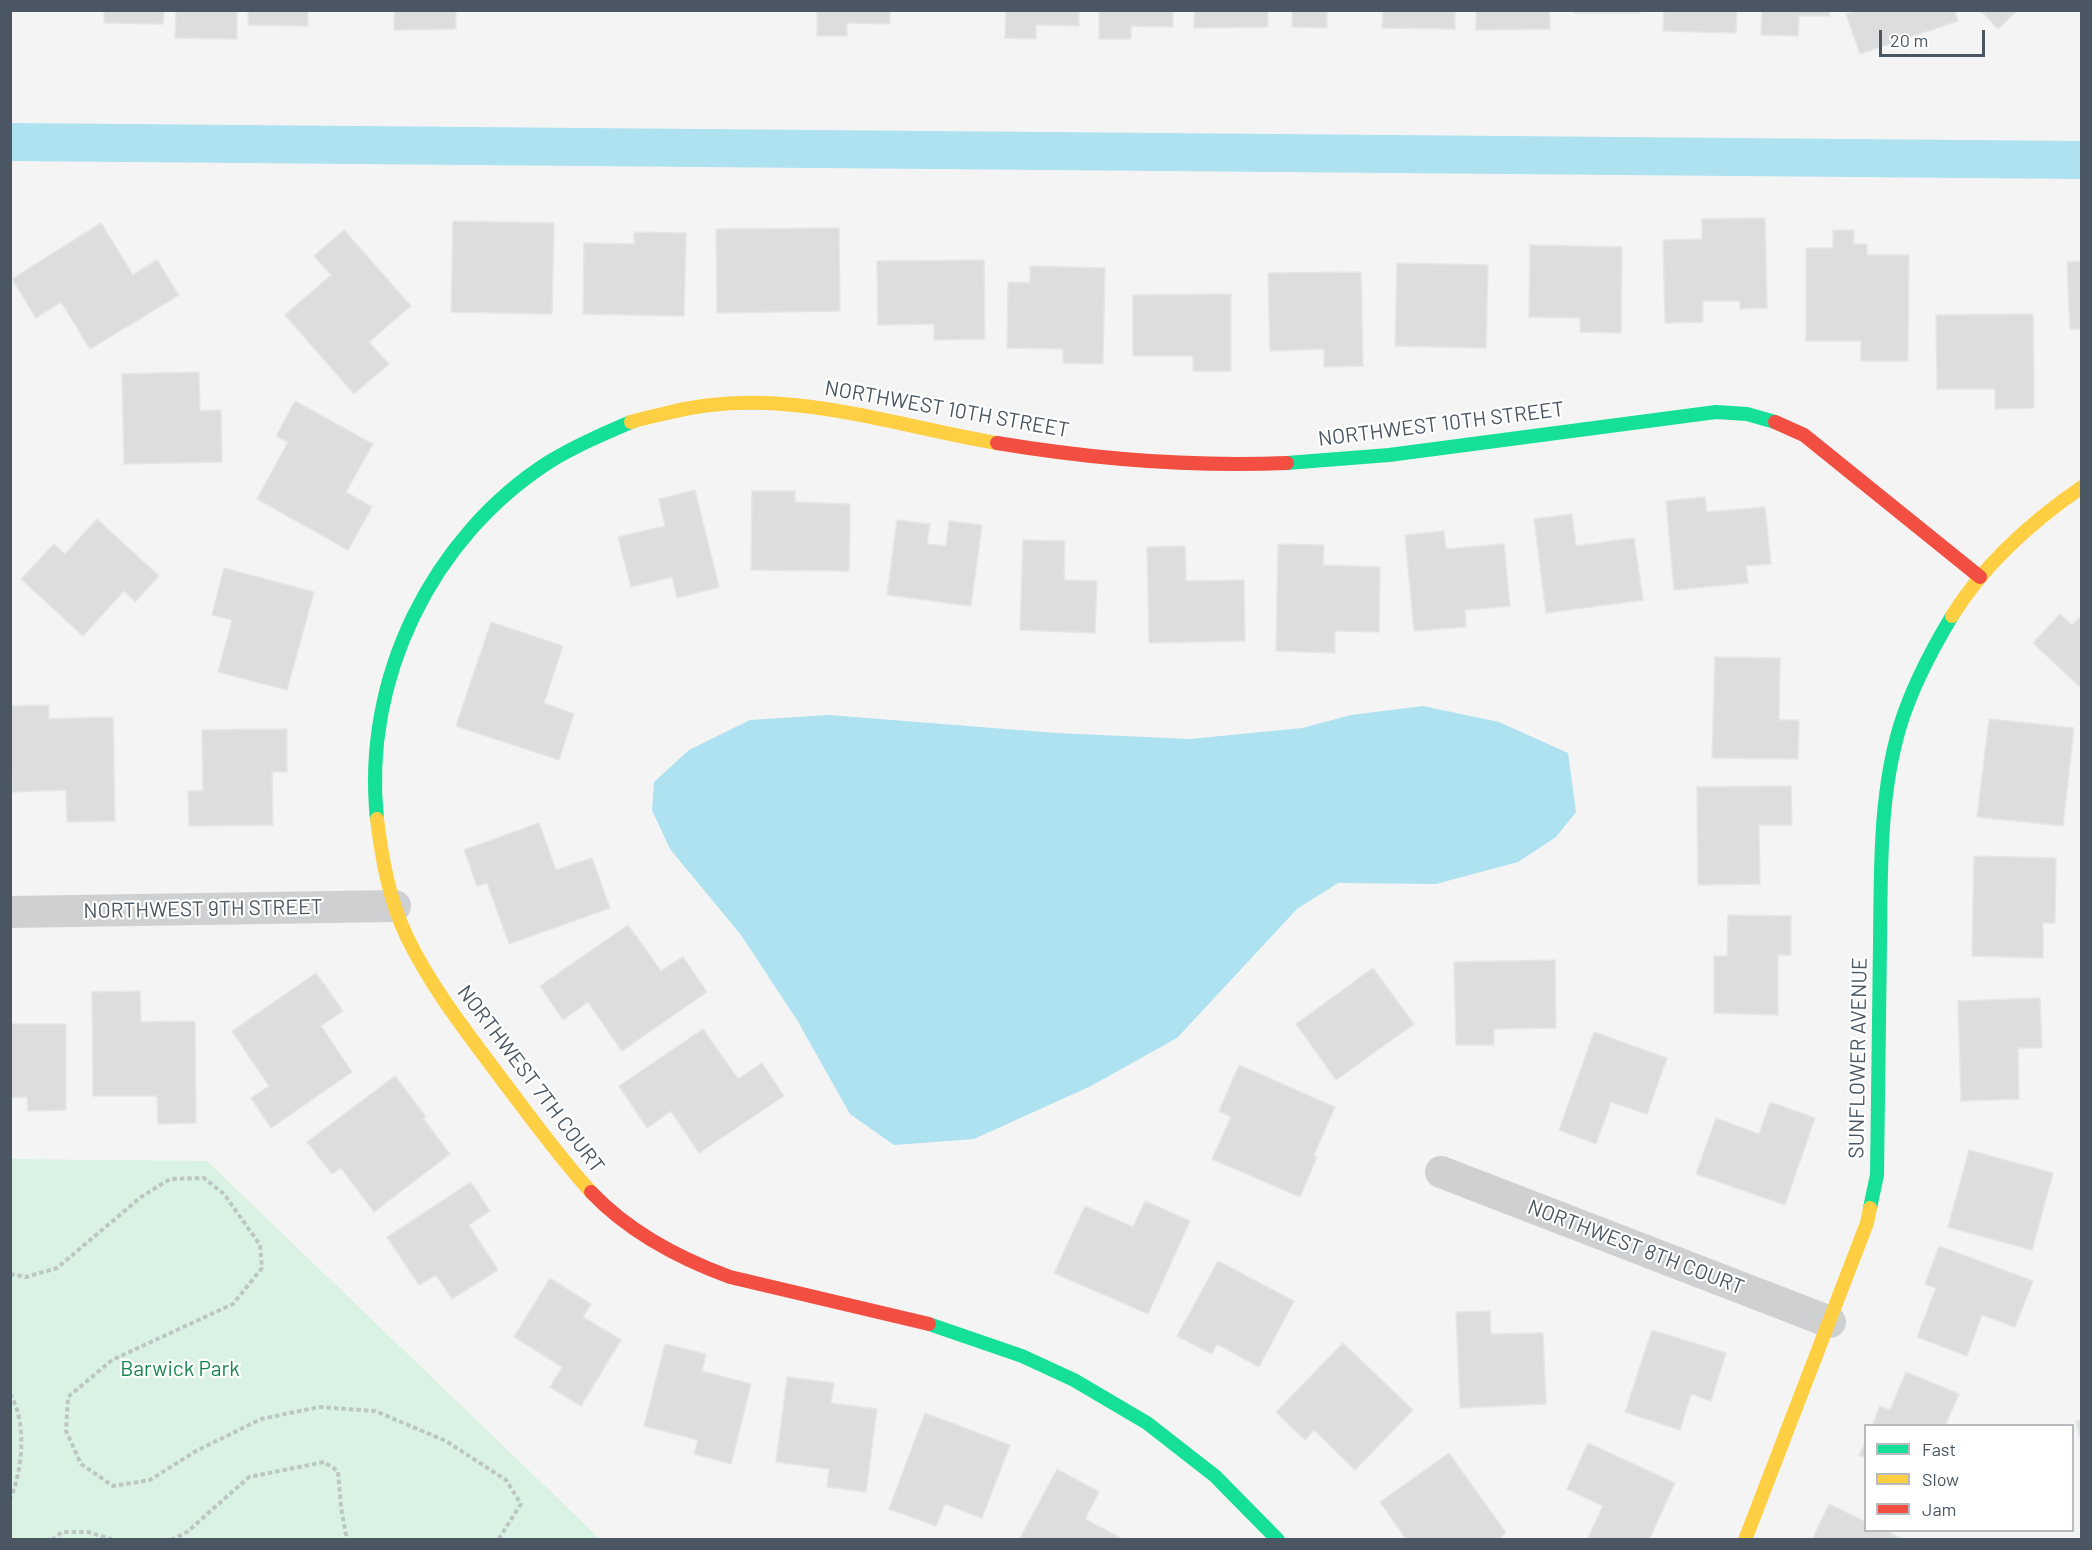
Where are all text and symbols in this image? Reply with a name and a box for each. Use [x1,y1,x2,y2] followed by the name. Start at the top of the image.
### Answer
[1882,18,1988,56] scale bar
[1890,29,1928,51] text: 20 m
[823,375,1071,443] street label: NORTHWEST 10TH STREET
[1317,396,1565,452] street label: NORTHWEST 10TH STREET
[83,894,323,924] street label: NORTHWEST 9TH STREET
[1844,957,1872,1159] street label: SUNFLOWER AVENUE
[452,980,610,1178] street label: NORTHWEST 7TH COURT
[1524,1194,1748,1300] street label: NORTHWEST 8TH COURT
[120,1356,240,1382] park label: Barwick Park
[1864,1424,2074,1532] legend
[1922,1438,1956,1460] text: Fast
[1922,1468,1959,1490] text: Slow
[1922,1498,1956,1520] text: Jam

